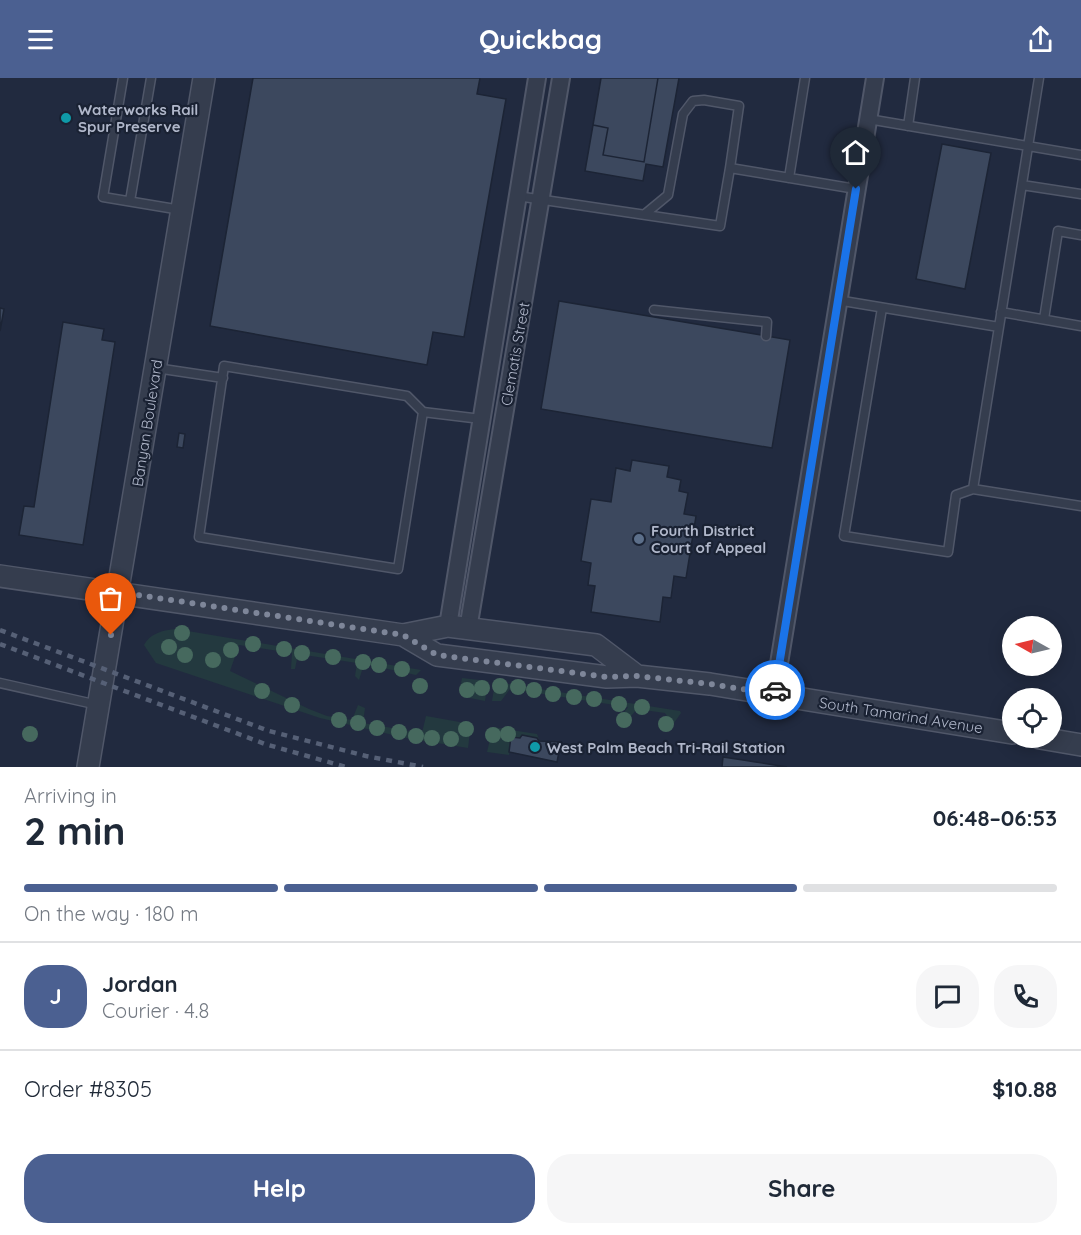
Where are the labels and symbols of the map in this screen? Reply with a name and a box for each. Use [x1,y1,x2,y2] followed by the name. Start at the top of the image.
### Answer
[78,100,198,136] place label: Waterworks Rail Spur Preserve
[59,111,73,125] marker: Waterworks Rail Spur Preserve
[830,127,881,189] pin
[497,301,533,407] street label: Clematis Street
[128,358,166,488] street label: Banyan Boulevard
[651,521,766,557] place label: Fourth District Court of Appeal
[632,532,646,546] marker: Fourth District Court of Appeal
[85,573,136,635] pin
[1002,616,1062,676] north arrow
[745,660,805,720] courier
[818,693,984,737] street label: South Tamarind Avenue
[547,738,785,757] place label: West Palm Beach Tri-Rail Station
[528,740,542,754] marker: West Palm Beach Tri-Rail Station

